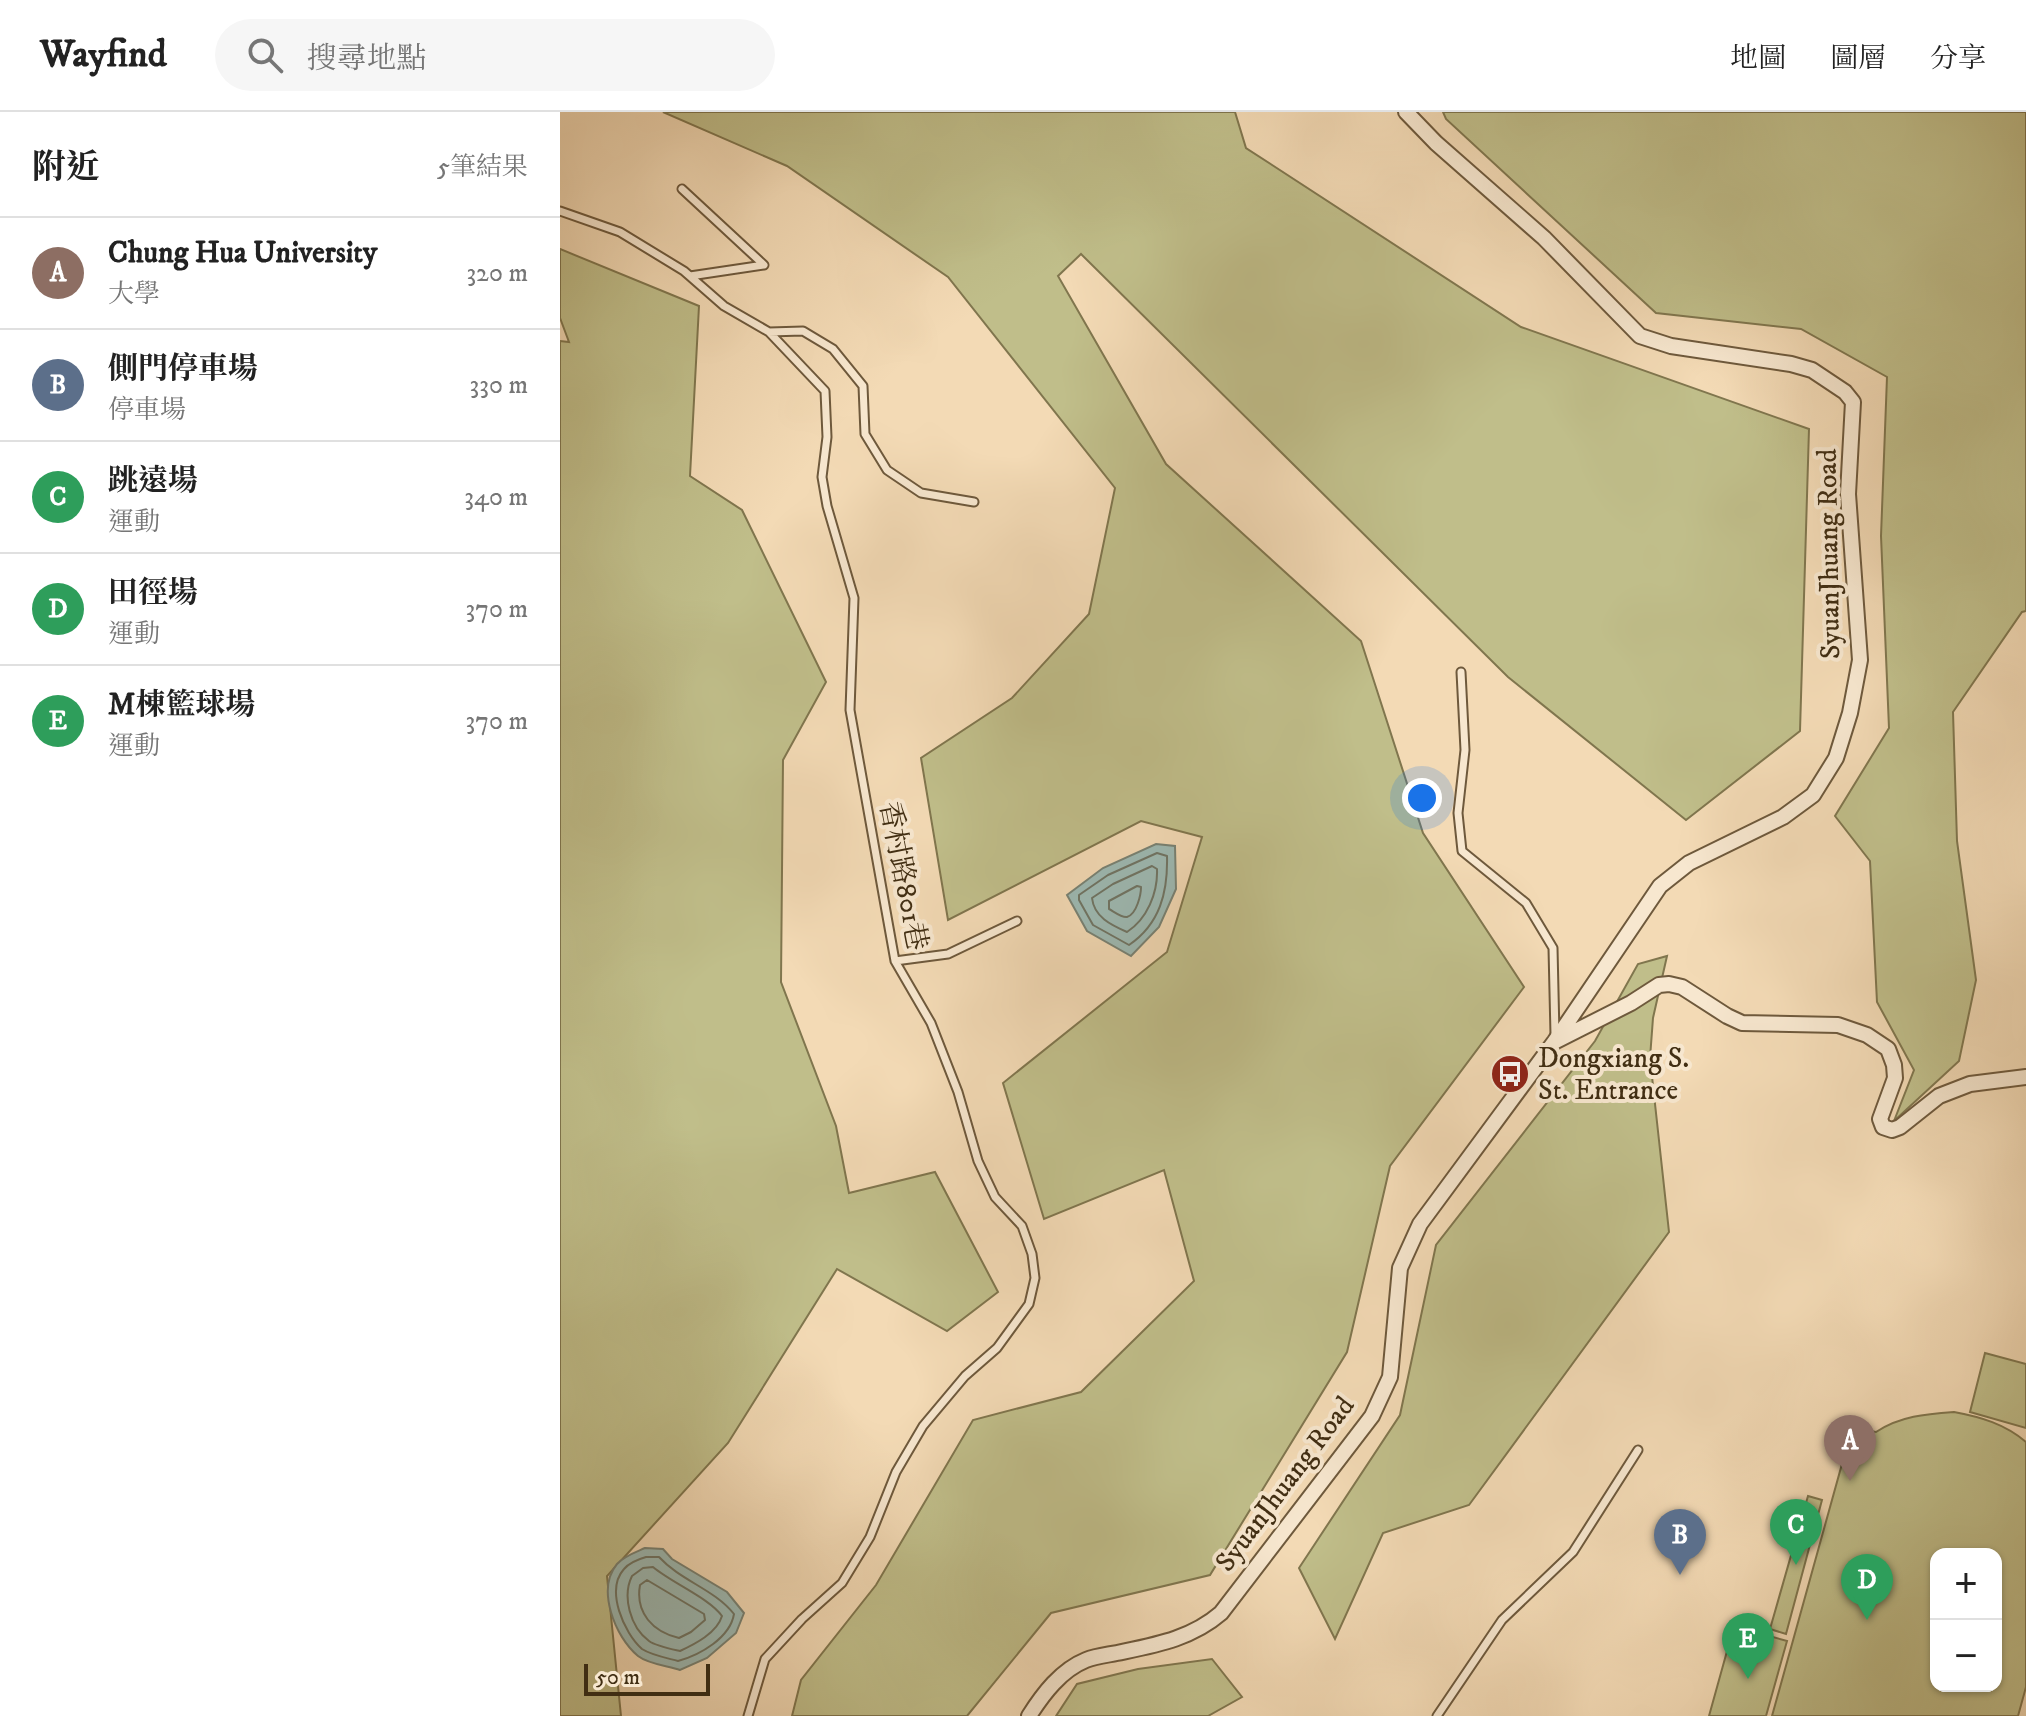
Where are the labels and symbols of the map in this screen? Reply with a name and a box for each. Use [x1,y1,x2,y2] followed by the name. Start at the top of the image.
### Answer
[1810,448,1848,660] street label: SyuanJhuang Road
[1402,778,1442,818] your location
[871,798,935,954] street label: 香村路801巷
[1538,1041,1689,1108] place label: Dongxiang S. St. Entrance
[1489,1053,1531,1095] bus stop icon: Dongxiang S. St. Entrance
[1208,1389,1362,1579] street label: SyuanJhuang Road
[1824,1415,1876,1481] pin: A
[1770,1499,1822,1565] pin: C
[1654,1509,1706,1575] pin: B
[1841,1554,1893,1620] pin: D
[1722,1613,1774,1679] pin: E
[584,1660,710,1696] scale bar

